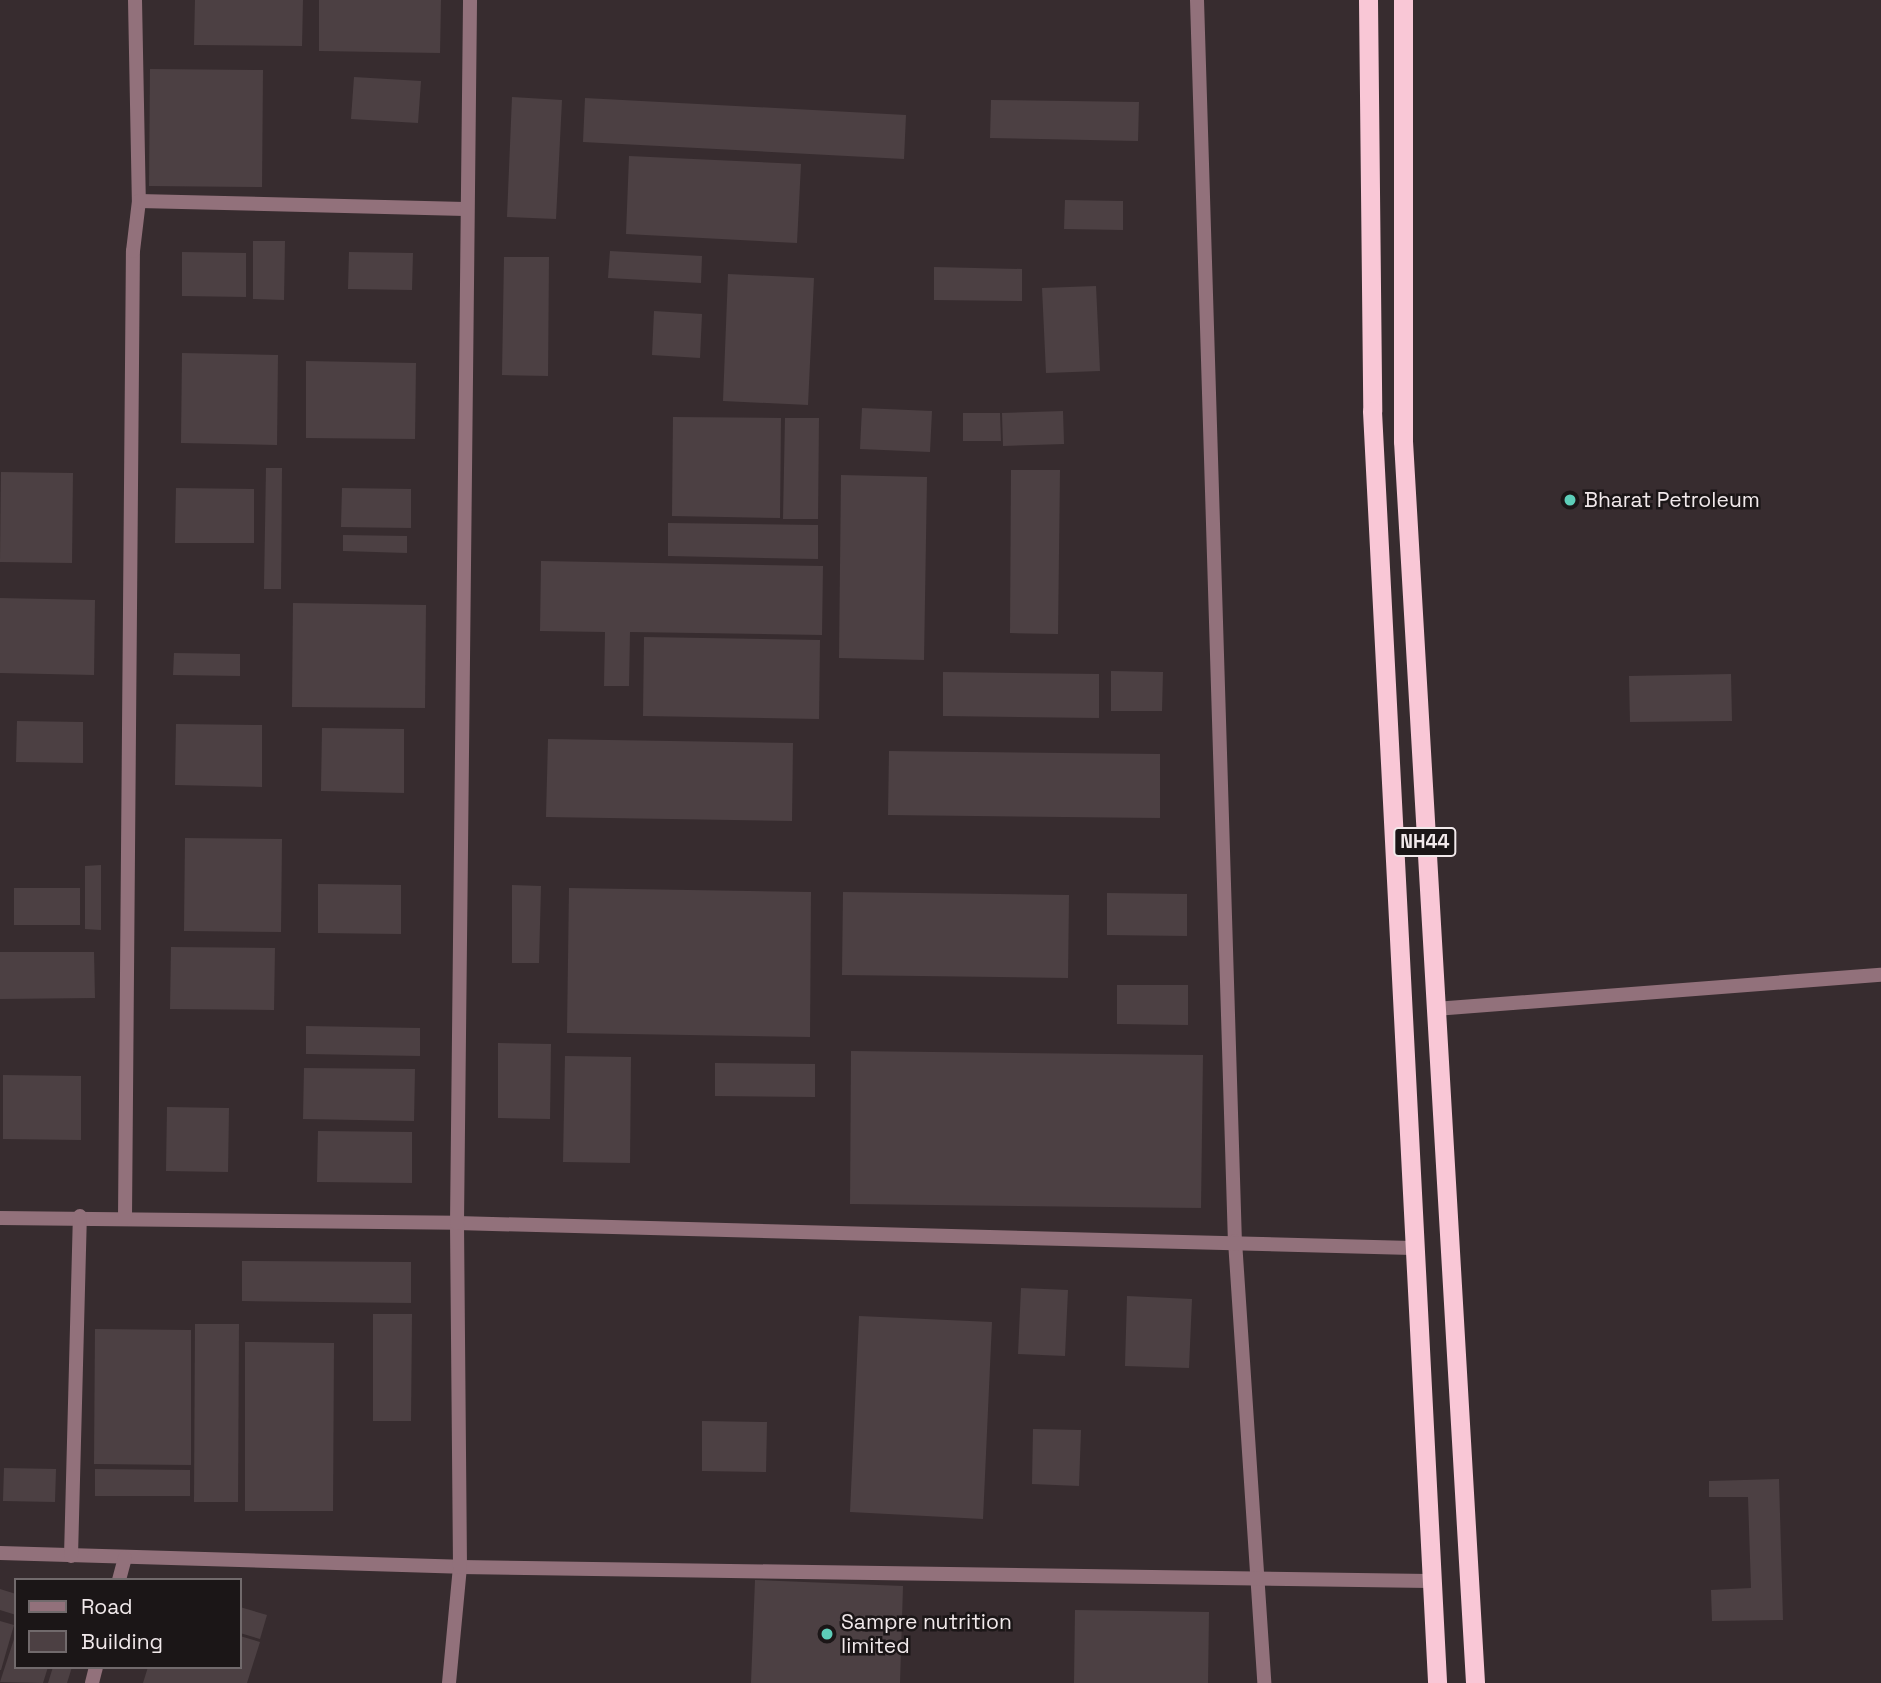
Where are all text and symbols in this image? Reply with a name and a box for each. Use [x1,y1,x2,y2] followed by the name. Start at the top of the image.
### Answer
[1584,487,1760,513] place label: Bharat Petroleum
[1562,492,1578,508] marker: Bharat Petroleum
[1392,827,1458,858] road number: NH44
[14,1578,242,1669] legend
[81,1593,133,1620] text: Road
[841,1609,1012,1659] place label: Sampre nutrition limited
[819,1626,835,1642] marker: Sampre nutrition limited
[81,1628,163,1655] text: Building

